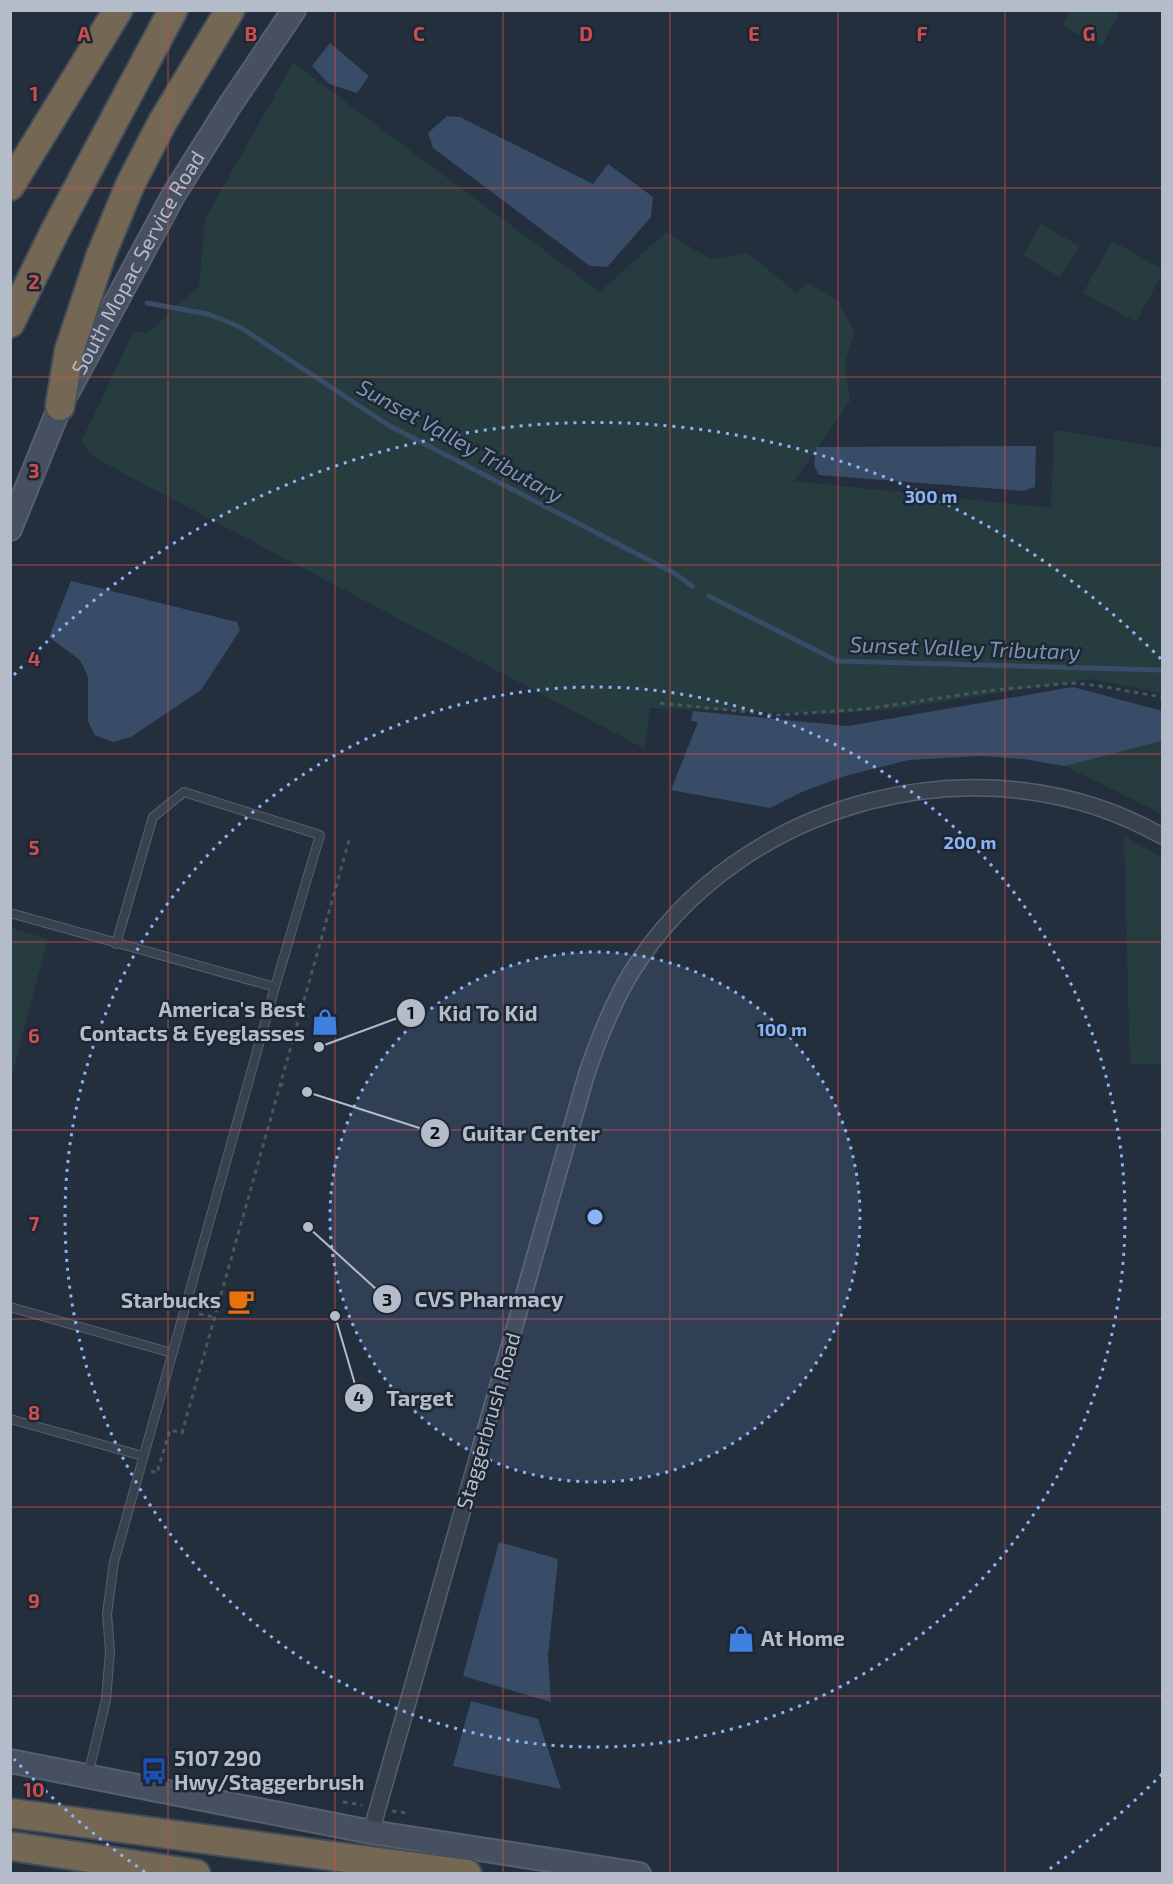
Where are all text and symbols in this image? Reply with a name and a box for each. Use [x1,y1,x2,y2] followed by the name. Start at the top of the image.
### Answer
[77,21,91,45] text: A
[245,21,257,45] text: B
[413,21,425,45] text: C
[579,21,593,45] text: D
[748,21,760,45] text: E
[916,21,928,45] text: F
[1083,21,1095,45] text: G
[30,81,38,105] text: 1
[65,145,209,378] street label: South Mopac Service Road
[28,269,40,293] text: 2
[353,373,568,508] water label: Sunset Valley Tributary
[28,458,40,482] text: 3
[905,485,957,507] text: 300 m
[849,630,1081,665] water label: Sunset Valley Tributary
[28,646,41,670] text: 4
[944,831,996,853] text: 200 m
[28,835,40,859] text: 5
[396,993,550,1033] callout: Kid To Kid
[79,996,305,1046] place label: America's Best Contacts & Eyeglasses
[438,999,538,1025] text: Kid To Kid
[407,1001,415,1023] text: 1
[310,1007,340,1037] shop icon: America's Best Contacts & Eyeglasses
[757,1018,807,1040] text: 100 m
[28,1023,40,1047] text: 6
[420,1113,612,1153] callout: Guitar Center
[462,1119,601,1145] text: Guitar Center
[430,1121,440,1143] text: 2
[585,1207,605,1227] centre of rings
[29,1211,40,1235] text: 7
[372,1279,575,1319] callout: CVS Pharmacy
[415,1285,564,1312] text: CVS Pharmacy
[226,1286,256,1316] cafe icon: Starbucks
[121,1287,221,1312] place label: Starbucks
[382,1288,392,1310] text: 3
[450,1329,525,1512] street label: Staggerbrush Road
[344,1378,465,1418] callout: Target
[386,1384,454,1410] text: Target
[353,1386,365,1408] text: 4
[28,1400,40,1424] text: 8
[28,1588,40,1612] text: 9
[726,1624,756,1654] shop icon: At Home
[761,1625,845,1650] place label: At Home
[174,1745,364,1795] place label: 5107 290 Hwy/Staggerbrush
[139,1756,169,1786] bus stop icon: 5107 290 Hwy/Staggerbrush
[23,1777,45,1801] text: 10

